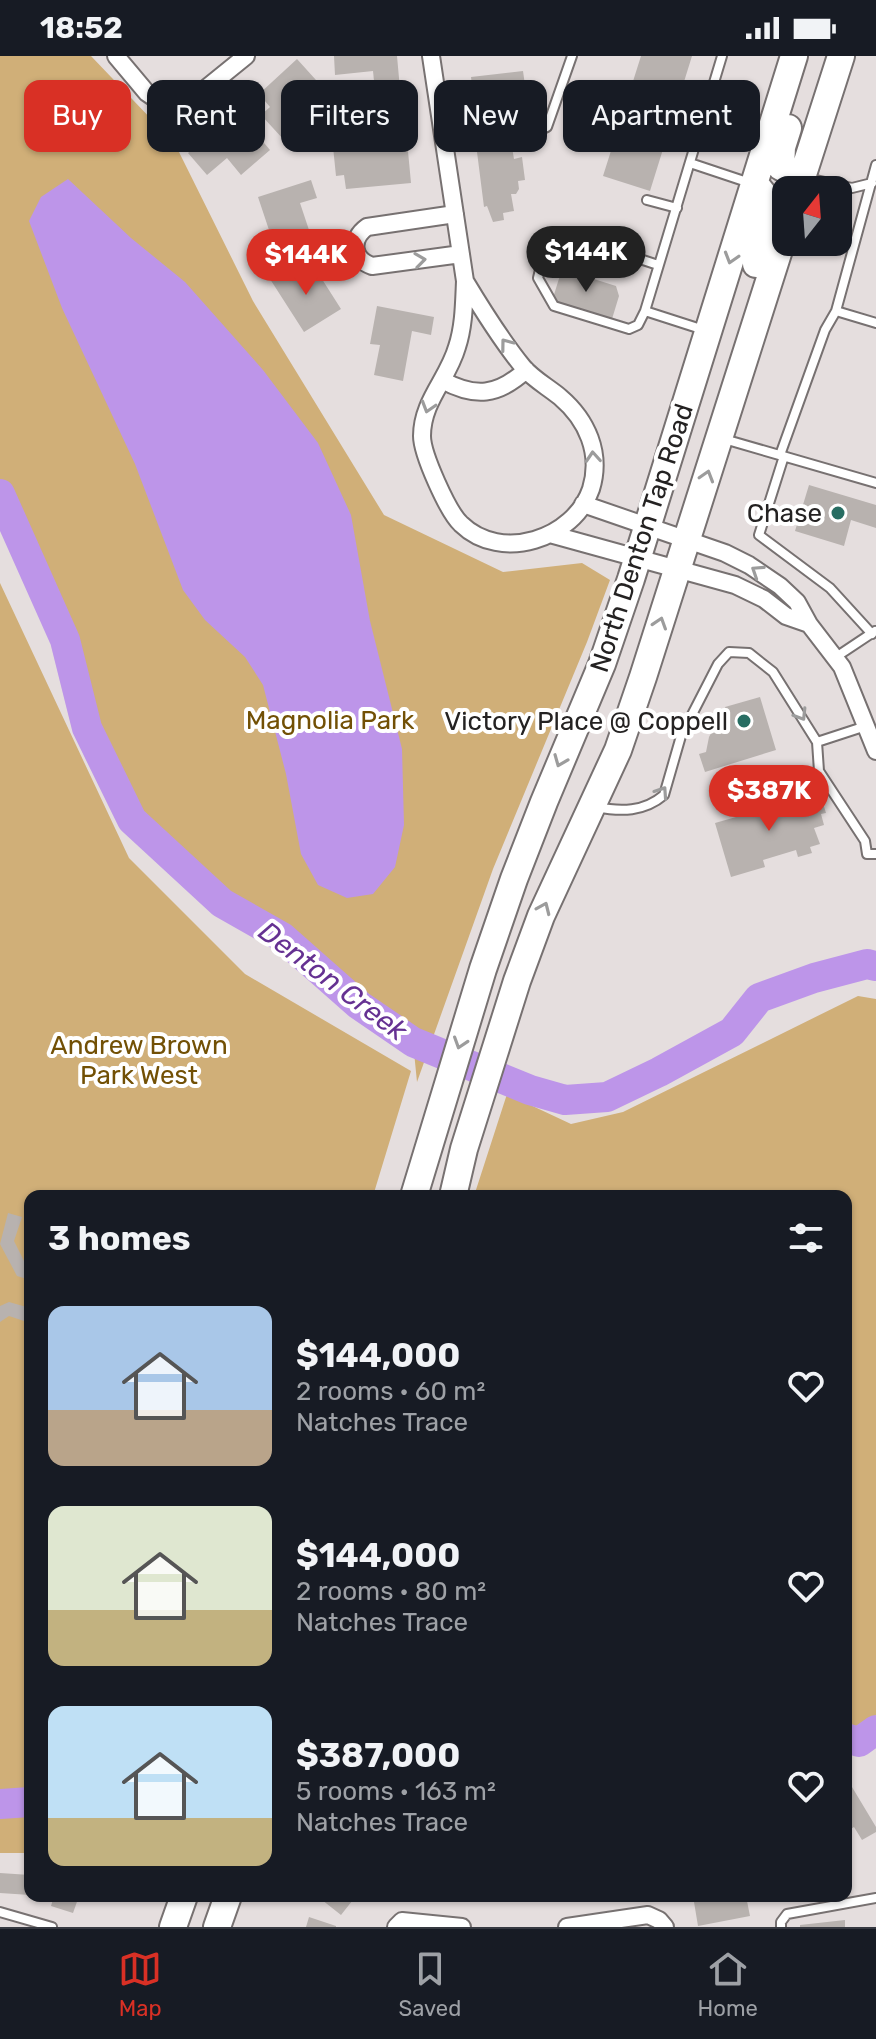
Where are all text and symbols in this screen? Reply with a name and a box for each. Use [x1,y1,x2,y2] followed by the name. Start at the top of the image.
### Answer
[40,10,123,46] text: 18:52
[24,80,131,152] chip: Buy
[147,80,265,152] chip: Rent
[281,80,418,152] chip: Filters
[434,80,547,152] chip: New
[563,80,760,152] chip: Apartment
[772,176,852,256] north arrow
[772,176,852,256] map controls
[530,226,642,294] pin: $144K
[250,229,362,297] pin: $144K
[544,236,628,267] text: $144K
[264,239,348,270] text: $144K
[724,251,740,265] one-way arrow
[413,252,427,269] one-way arrow
[502,339,516,353] one-way arrow
[421,400,437,414] one-way arrow
[584,400,700,676] street label: North Denton Tap Road
[585,451,602,464] one-way arrow
[698,470,714,484] one-way arrow
[747,498,822,529] place label: Chase
[829,504,847,522] marker: Chase
[751,565,765,580] one-way arrow
[651,617,667,630] one-way arrow
[246,705,415,736] park label: Magnolia Park
[444,706,728,737] place label: Victory Place @ Coppell
[792,706,807,721] one-way arrow
[735,712,753,730] marker: Victory Place @ Coppell
[554,753,570,767] one-way arrow
[713,765,825,833] pin: $387K
[727,775,811,806] text: $387K
[652,786,667,801] one-way arrow
[535,902,551,916] one-way arrow
[252,915,414,1048] water label: Denton Creek
[50,1030,228,1091] park label: Andrew Brown Park West
[453,1036,469,1050] one-way arrow
[784,1216,828,1260] icon: filters
[48,1218,191,1259] text: 3 homes
[296,1335,460,1376] text: $144,000
[112,1338,208,1434] icon: home
[784,1364,828,1408] icon: heart
[296,1376,485,1407] text: 2 rooms · 60 m²
[296,1407,468,1438] text: Natches Trace
[296,1535,460,1576] text: $144,000
[112,1538,208,1634] icon: home
[784,1564,828,1608] icon: heart
[296,1576,486,1607] text: 2 rooms · 80 m²
[296,1607,468,1638] text: Natches Trace
[296,1735,460,1776] text: $387,000
[112,1738,208,1834] icon: home
[784,1764,828,1808] icon: heart
[296,1776,496,1807] text: 5 rooms · 163 m²
[296,1807,468,1838] text: Natches Trace
[118,1947,162,2022] tab: Map
[398,1947,461,2022] tab: Saved
[698,1947,758,2022] tab: Home

